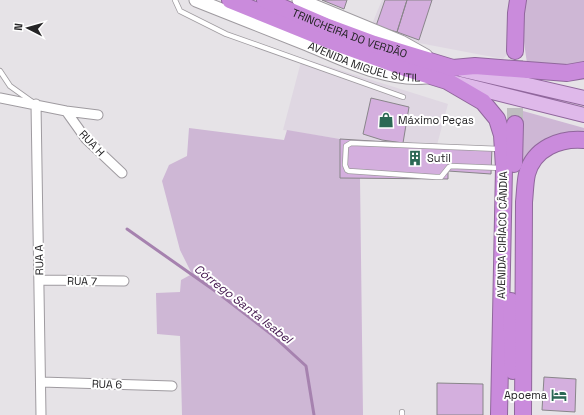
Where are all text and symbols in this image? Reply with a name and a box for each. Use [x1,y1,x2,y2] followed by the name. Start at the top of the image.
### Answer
[290,5,409,61] street label: TRINCHEIRA DO VERDÃO
[8,8,48,48] north arrow
[11,23,25,31] text: N
[306,38,420,85] street label: AVENIDA MIGUEL SUTIL
[377,111,395,129] shop icon: Máximo Peças
[398,113,474,127] place label: Máximo Peças
[76,127,108,159] street label: RUA H
[406,149,424,167] building icon: Sutil
[427,151,451,165] place label: Sutil
[494,171,510,299] street label: AVENIDA CIRÍACO CÂNDIA
[32,245,46,275] street label: RUA A
[191,261,297,349] water label: Córrego Santa Isabel
[67,274,97,288] street label: RUA 7
[92,376,123,392] street label: RUA 6
[550,386,568,404] hotel icon: Apoema
[504,388,548,402] place label: Apoema

